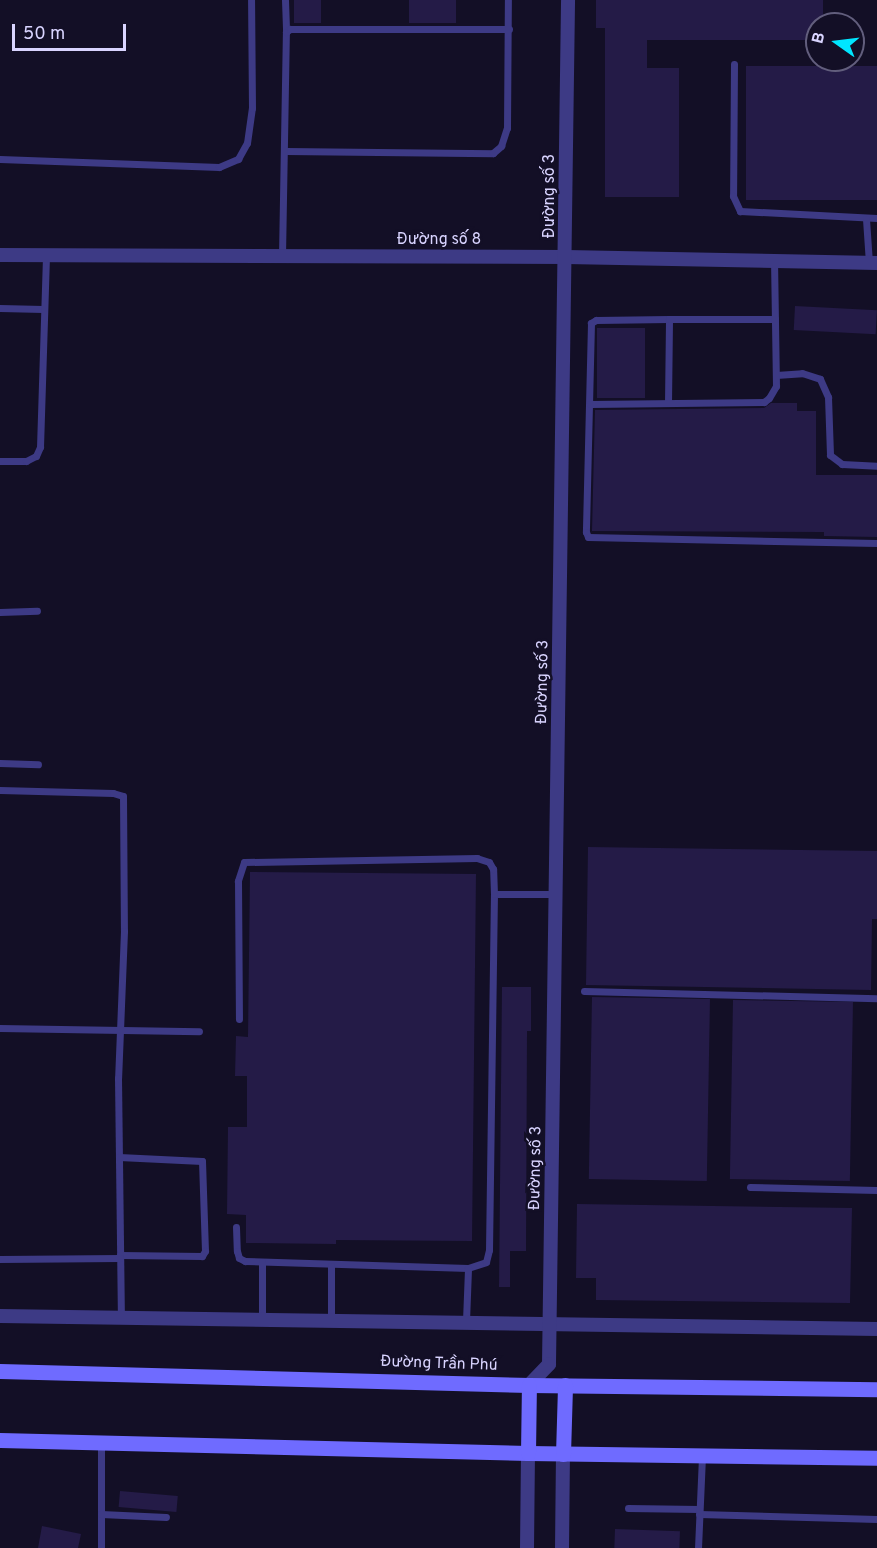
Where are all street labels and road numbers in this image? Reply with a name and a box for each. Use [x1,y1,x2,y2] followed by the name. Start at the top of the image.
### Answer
[540,154,560,238] street label: Đường số 3
[397,230,481,250] street label: Đường số 8
[533,640,553,724] street label: Đường số 3
[526,1126,546,1210] street label: Đường số 3
[380,1352,498,1376] street label: Đường Trần Phú

